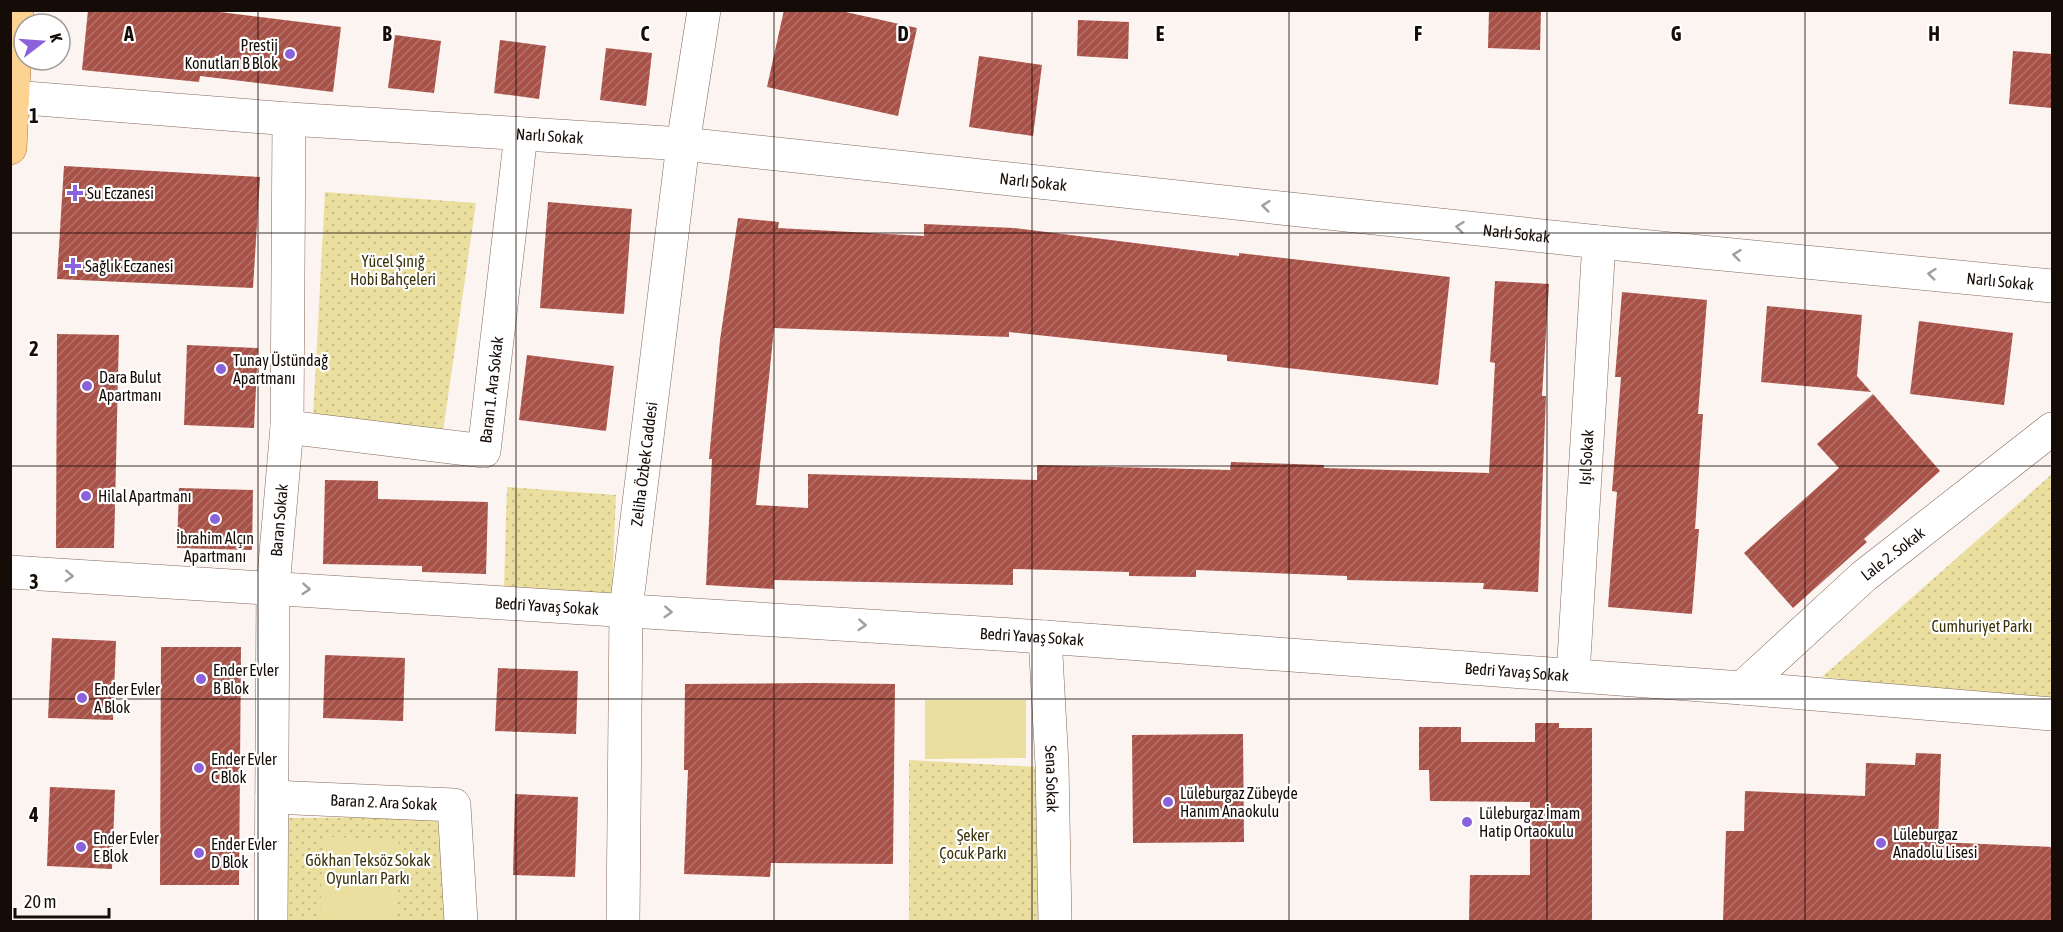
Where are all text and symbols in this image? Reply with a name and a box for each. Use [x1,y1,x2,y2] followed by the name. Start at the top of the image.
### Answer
[12,12,72,72] north arrow
[123,22,134,45] text: A
[382,22,392,45] text: B
[641,22,650,45] text: C
[897,22,909,45] text: D
[1156,22,1165,45] text: E
[1414,22,1422,45] text: F
[1671,22,1682,45] text: G
[1928,22,1940,45] text: H
[47,31,66,44] text: K
[185,36,278,72] place label: Prestij Konutları B Blok
[283,47,297,61] marker: Prestij Konutları B Blok
[29,104,39,127] text: 1
[515,124,584,147] street label: Narlı Sokak
[999,169,1068,194] street label: Narlı Sokak
[87,184,154,202] place label: Su Eczanesi
[68,186,82,200] marker: Su Eczanesi
[1261,201,1271,213] one-way arrow
[1455,221,1464,234] one-way arrow
[1482,221,1551,246] street label: Narlı Sokak
[1733,249,1742,262] one-way arrow
[350,252,436,289] park label: Yücel Şınığ Hobi Bahçeleri
[85,257,173,276] place label: Sağlık Eczanesi
[66,259,80,273] marker: Sağlık Eczanesi
[1927,268,1936,281] one-way arrow
[1966,269,2035,293] street label: Narlı Sokak
[476,336,506,444] street label: Baran 1. Ara Sokak
[29,337,39,360] text: 2
[233,351,328,388] place label: Tunay Üstündağ Apartmanı
[214,362,228,376] marker: Tunay Üstündağ Apartmanı
[99,368,162,405] place label: Dara Bulut Apartmanı
[80,379,94,393] marker: Dara Bulut Apartmanı
[627,401,660,527] street label: Zeliha Özbek Caddesi
[1575,429,1597,486] street label: Işıl Sokak
[267,483,291,557] street label: Baran Sokak
[98,487,192,506] place label: Hilal Apartmanı
[79,489,93,503] marker: Hilal Apartmanı
[208,512,222,526] marker: İbrahim Alçın Apartmanı
[1857,523,1928,584] street label: Lale 2. Sokak
[176,529,254,566] place label: İbrahim Alçın Apartmanı
[64,569,73,582] one-way arrow
[29,570,39,593] text: 3
[301,583,310,596] one-way arrow
[494,593,599,618] street label: Bedri Yavaş Sokak
[663,605,672,618] one-way arrow
[1932,617,2032,636] park label: Cumhuriyet Parkı
[858,618,867,631] one-way arrow
[979,624,1085,649] street label: Bedri Yavaş Sokak
[1464,659,1569,684] street label: Bedri Yavaş Sokak
[213,661,279,697] place label: Ender Evler B Blok
[194,672,208,686] marker: Ender Evler B Blok
[94,680,160,716] place label: Ender Evler A Blok
[75,691,89,705] marker: Ender Evler A Blok
[1042,745,1062,813] street label: Sena Sokak
[211,750,277,786] place label: Ender Evler C Blok
[192,761,206,775] marker: Ender Evler C Blok
[1180,784,1298,820] place label: Lüleburgaz Zübeyde Hanım Anaokulu
[330,791,438,813] street label: Baran 2. Ara Sokak
[1161,795,1175,809] marker: Lüleburgaz Zübeyde Hanım Anaokulu
[28,803,39,826] text: 4
[1479,804,1580,841] place label: Lüleburgaz İmam Hatip Ortaokulu
[1460,815,1474,829] marker: Lüleburgaz İmam Hatip Ortaokulu
[1893,825,1977,861] place label: Lüleburgaz Anadolu Lisesi
[939,826,1007,863] park label: Şeker Çocuk Parkı
[93,829,159,865] place label: Ender Evler E Blok
[211,835,277,871] place label: Ender Evler D Blok
[1874,836,1888,850] marker: Lüleburgaz Anadolu Lisesi
[74,840,88,854] marker: Ender Evler E Blok
[192,846,206,860] marker: Ender Evler D Blok
[305,851,431,888] park label: Gökhan Teksöz Sokak Oyunları Parkı
[15,881,110,919] scale bar
[24,891,56,912] text: 20 m

